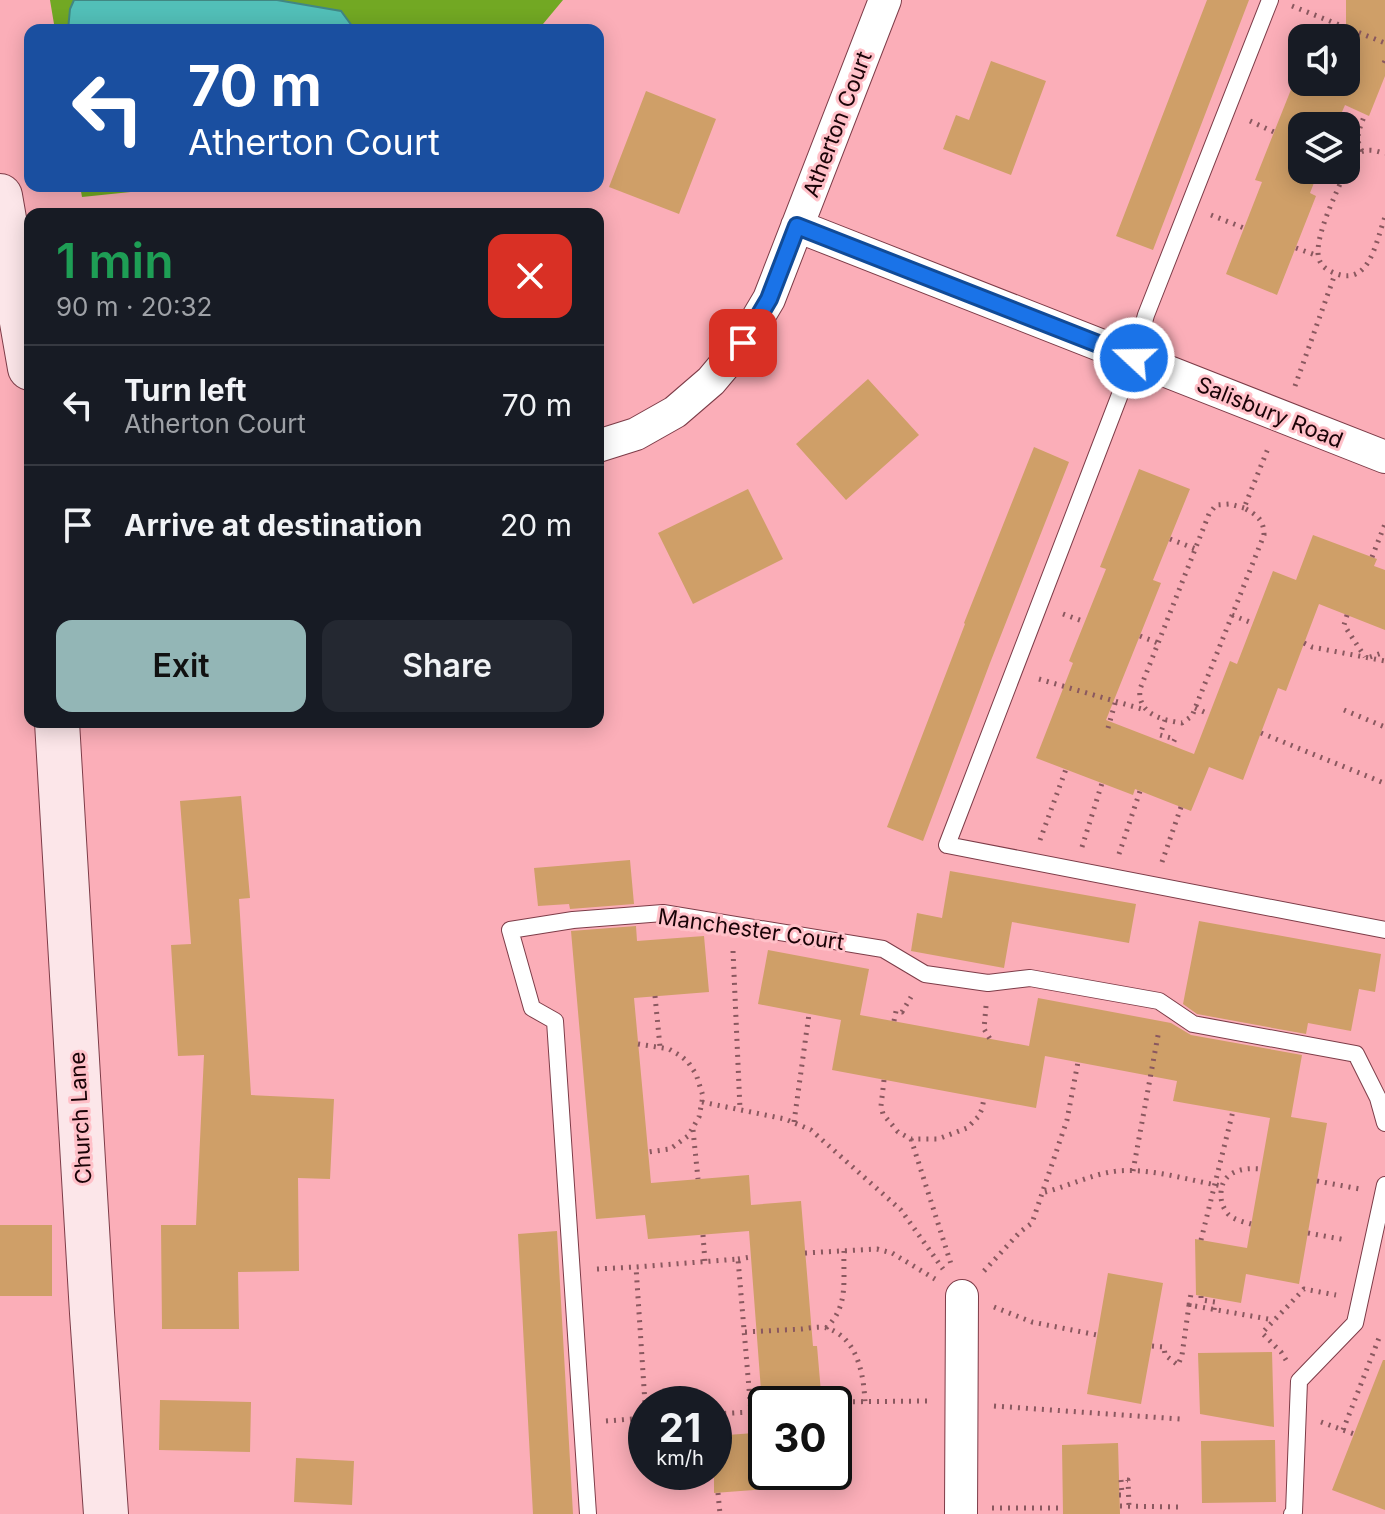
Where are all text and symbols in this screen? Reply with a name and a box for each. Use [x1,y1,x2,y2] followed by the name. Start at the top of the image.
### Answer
[1288,24,1360,184] map controls
[1288,24,1360,96] button: sound
[797,48,877,200] street label: Atherton Court
[188,52,322,120] text: 70 m
[56,56,160,160] icon: left
[1288,112,1360,184] button: layers
[188,120,440,164] text: Atherton Court
[56,231,174,290] text: 1 min
[488,234,572,318] button: close
[56,291,212,322] text: 90 m · 20:32
[709,309,777,377] pin
[1092,316,1176,400] position arrow
[721,321,765,365] icon: arrive
[1193,371,1347,453] street label: Salisbury Road
[124,372,246,408] text: Turn left
[56,383,100,427] icon: left
[502,387,572,423] text: 70 m
[124,408,306,439] text: Atherton Court
[56,503,100,547] icon: arrive
[124,507,422,543] text: Arrive at destination
[500,507,572,543] text: 20 m
[56,620,306,712] button: Exit
[322,620,572,712] button: Share
[656,903,846,955] street label: Manchester Court
[64,1051,96,1185] street label: Church Lane
[748,1386,852,1490] speed limit sign: 30
[659,1403,701,1452] text: 21
[656,1446,704,1470] text: km/h

